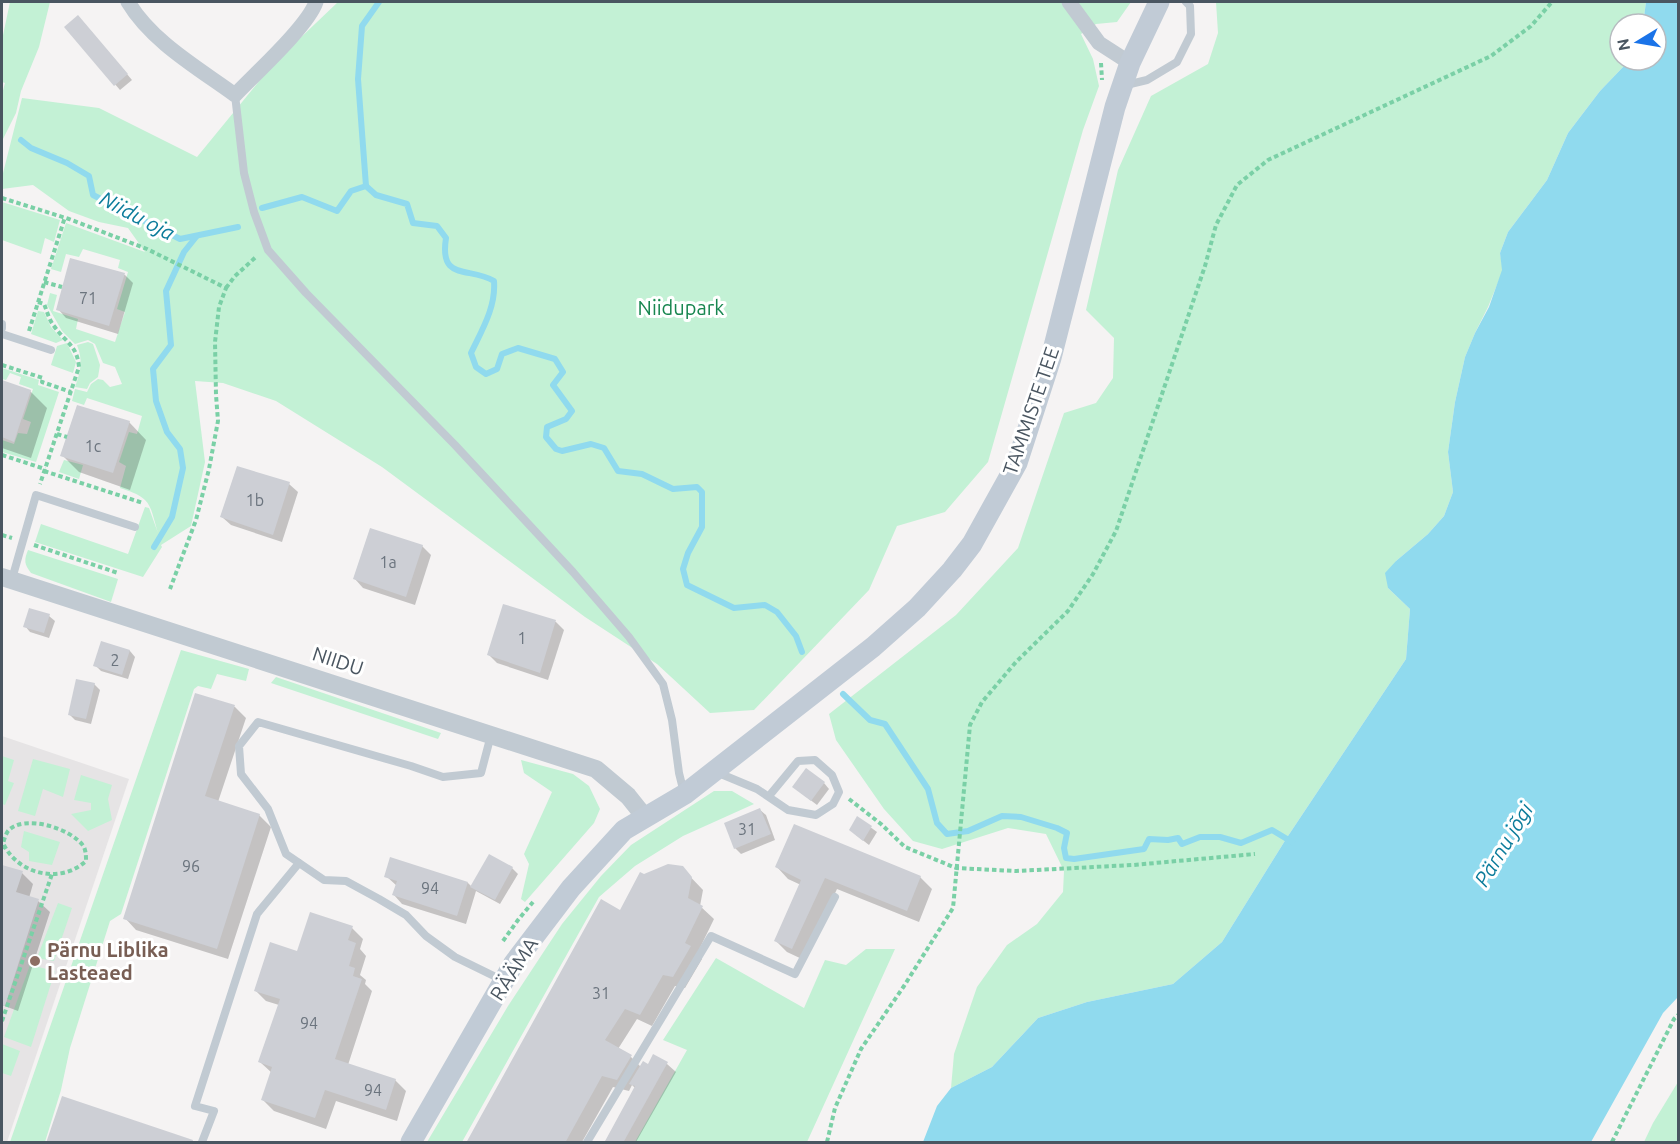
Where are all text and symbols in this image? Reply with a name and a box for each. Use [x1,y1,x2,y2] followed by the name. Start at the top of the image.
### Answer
[1608,12,1668,72] north arrow
[1613,37,1633,52] text: N
[96,186,179,245] water label: Niidu oja
[79,289,97,307] house number: 71
[638,296,724,319] park label: Niidupark
[998,344,1063,478] street label: TAMMISTE TEE
[85,437,102,455] house number: 1c
[246,491,264,509] house number: 1b
[379,553,397,571] house number: 1a
[517,629,527,647] house number: 1
[310,642,367,680] street label: NIIDU
[110,651,120,669] house number: 2
[1469,798,1538,890] water label: Pärnu jõgi
[738,820,756,838] house number: 31
[182,857,200,875] house number: 96
[421,879,439,897] house number: 94
[485,933,542,1004] street label: RÄÄMA
[47,938,169,984] place label: Pärnu Liblika Lasteaed
[28,954,42,968] marker: Pärnu Liblika Lasteaed
[592,984,610,1002] house number: 31
[300,1014,318,1032] house number: 94
[364,1081,382,1099] house number: 94

